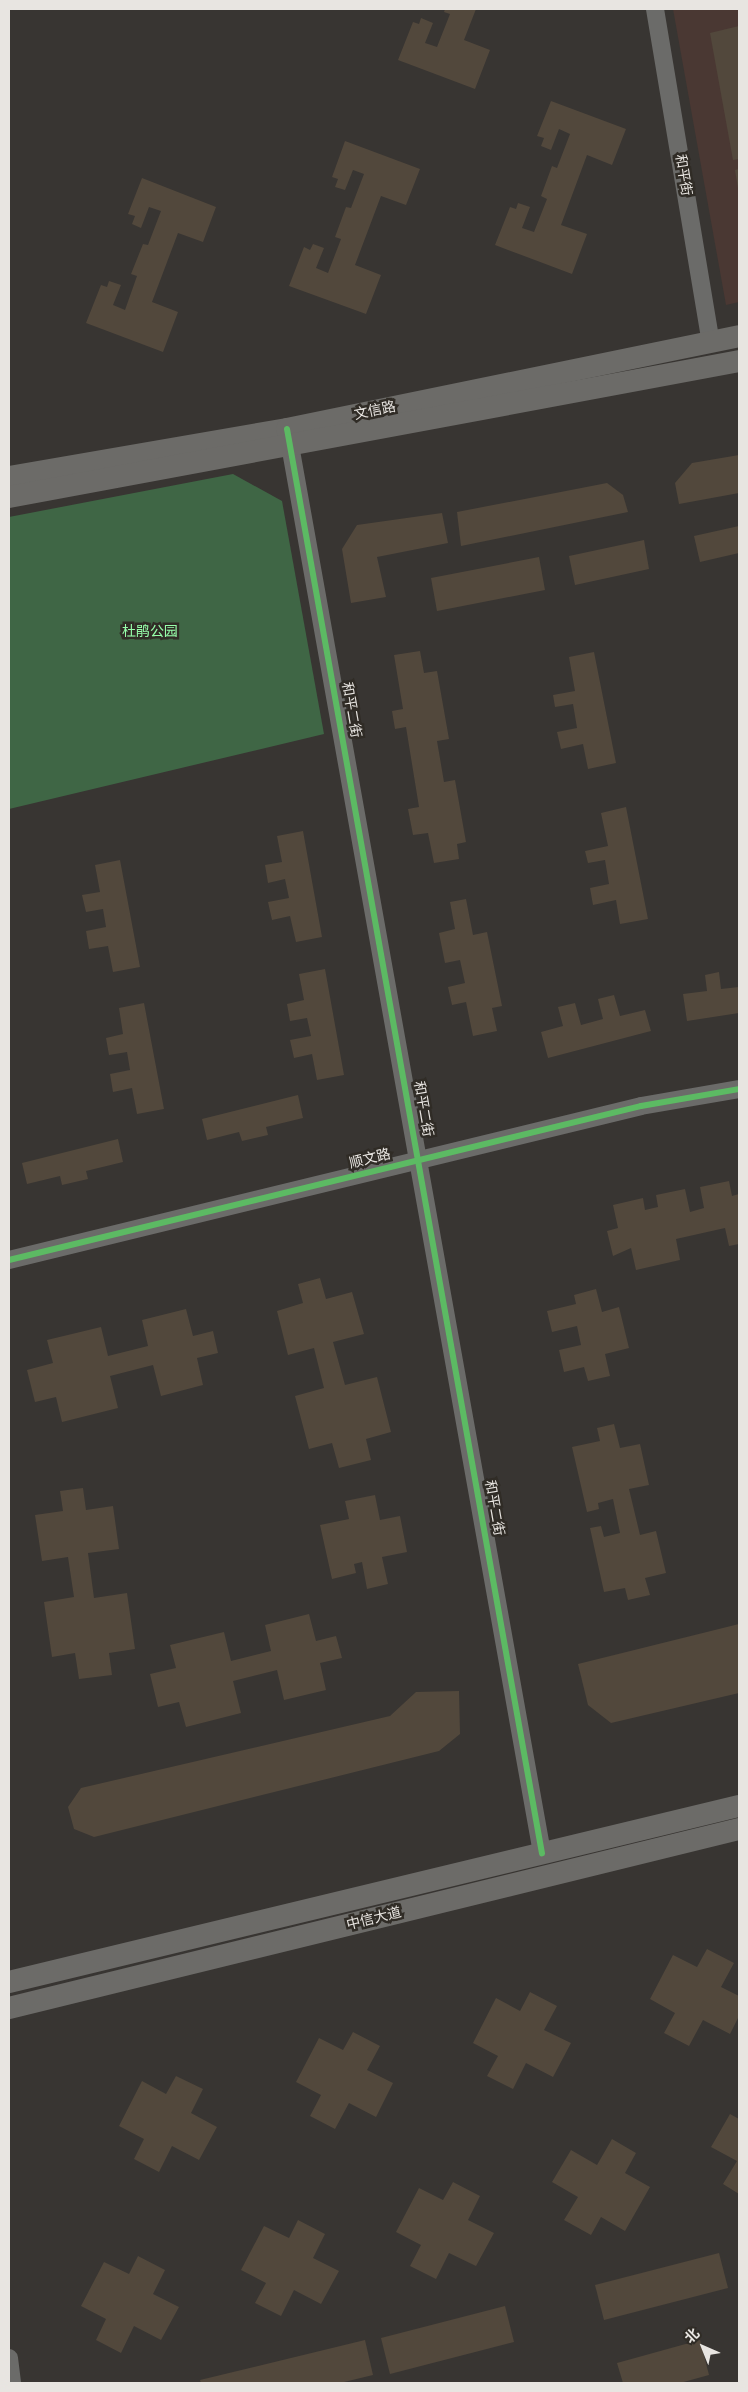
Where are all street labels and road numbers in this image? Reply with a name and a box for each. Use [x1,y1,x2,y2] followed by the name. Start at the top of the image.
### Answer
[671,153,695,197] street label: 和平街
[353,398,397,424] street label: 文信路
[338,681,364,739] street label: 和平二街
[410,1080,436,1138] street label: 和平二街
[348,1146,392,1172] street label: 顺文路
[481,1479,507,1537] street label: 和平二街
[345,1904,403,1934] street label: 中信大道

